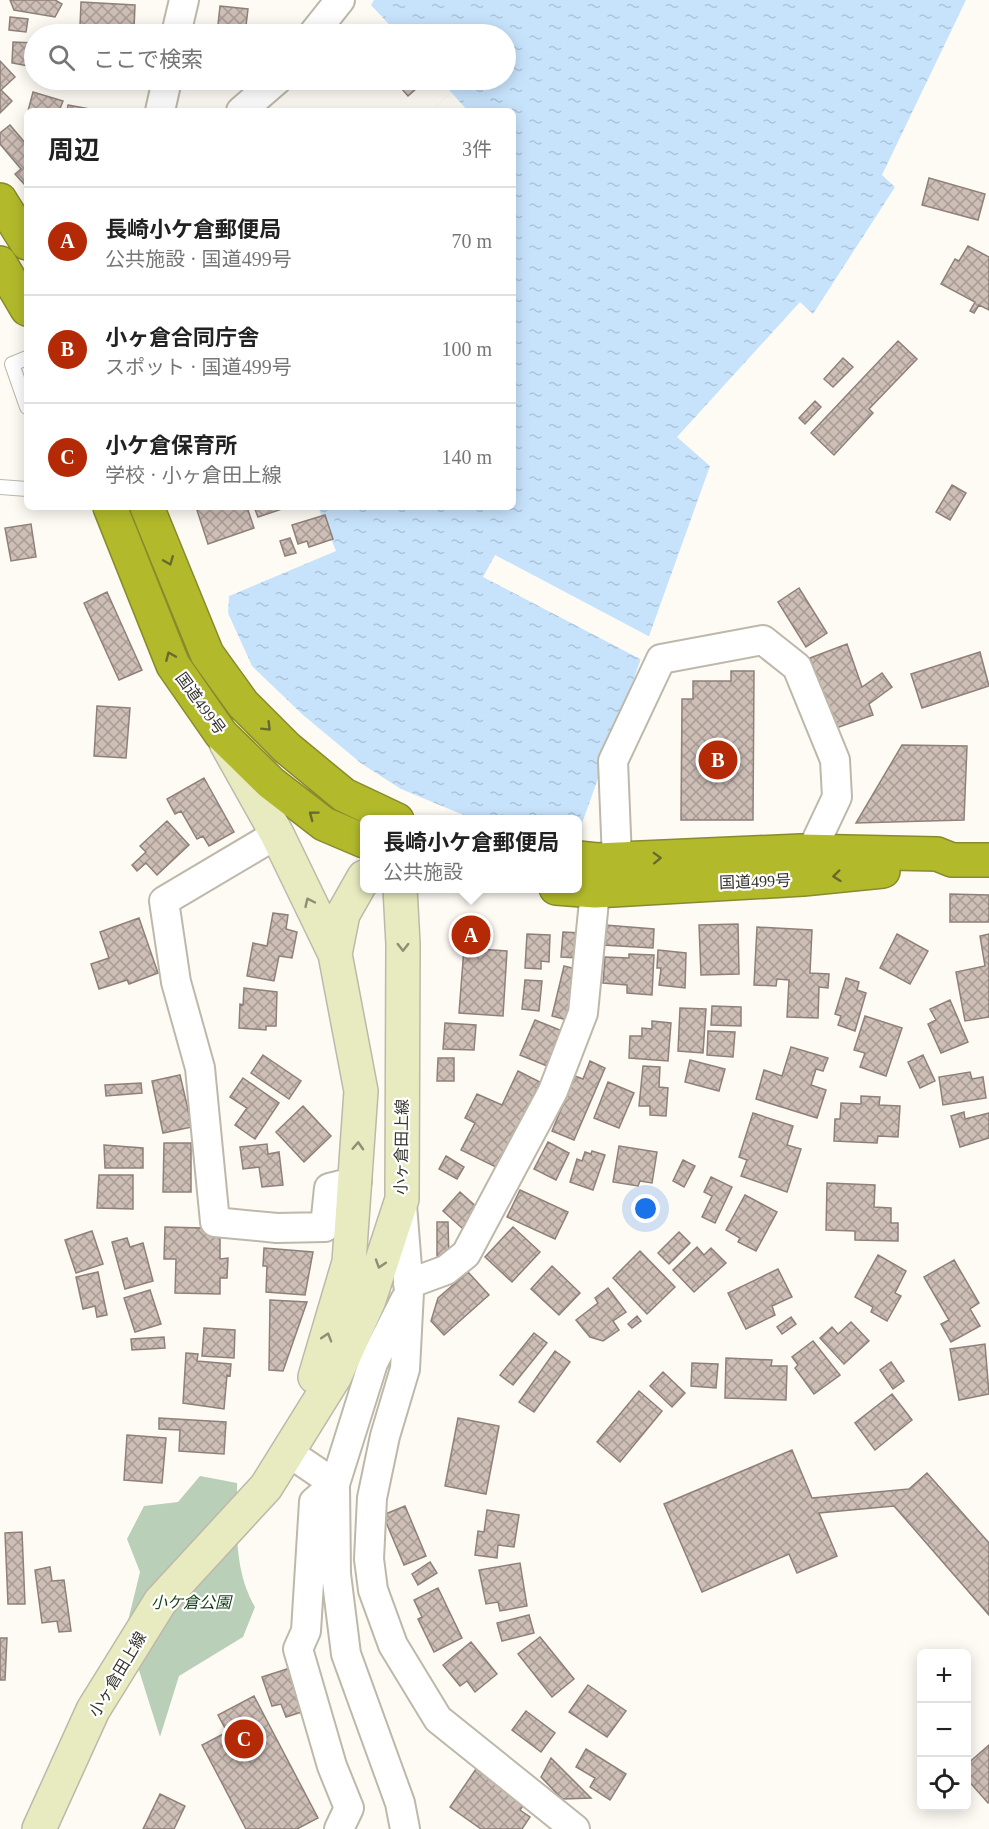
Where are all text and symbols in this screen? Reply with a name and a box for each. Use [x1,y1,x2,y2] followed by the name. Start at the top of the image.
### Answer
[24,24,516,90] search box
[45,41,78,74] icon: search
[93,47,203,72] text: ここで検索
[48,136,100,165] text: 周辺
[462,138,492,160] text: 3件
[105,217,281,242] text: 長崎小ケ倉郵便局
[60,230,75,252] text: A
[451,230,492,252] text: 70 m
[105,248,292,270] text: 公共施設 · 国道499号
[105,325,259,350] text: 小ヶ倉合同庁舎
[61,338,74,360] text: B
[441,338,492,360] text: 100 m
[105,356,292,378] text: スポット · 国道499号
[105,433,237,458] text: 小ケ倉保育所
[60,446,75,468] text: C
[441,446,492,468] text: 140 m
[105,464,282,486] text: 学校 · 小ヶ倉田上線
[162,555,174,566] one-way arrow
[165,651,177,662] one-way arrow
[173,669,229,737] street label: 国道499号
[259,720,270,731] one-way arrow
[698,738,738,783] pin: B
[308,811,319,822] one-way arrow
[360,815,582,893] popup
[383,830,559,855] text: 長崎小ケ倉郵便局
[652,851,661,864] one-way arrow
[383,861,463,883] text: 公共施設
[832,869,841,882] one-way arrow
[719,872,791,891] street label: 国道499号
[305,897,317,908] one-way arrow
[452,912,490,958] pin: A
[397,942,409,951] one-way arrow
[392,1099,411,1195] street label: 小ヶ倉田上線
[352,1141,365,1150] one-way arrow
[631,1194,660,1223] your location
[375,1258,388,1269] one-way arrow
[320,1332,332,1343] one-way arrow
[151,1594,233,1611] park label: 小ケ倉公園
[85,1629,149,1720] street label: 小ヶ倉田上線
[917,1649,971,1811] map controls
[917,1649,971,1703] button: +
[917,1703,971,1757] button: −
[224,1716,264,1762] pin: C
[917,1757,971,1811] button: locate

